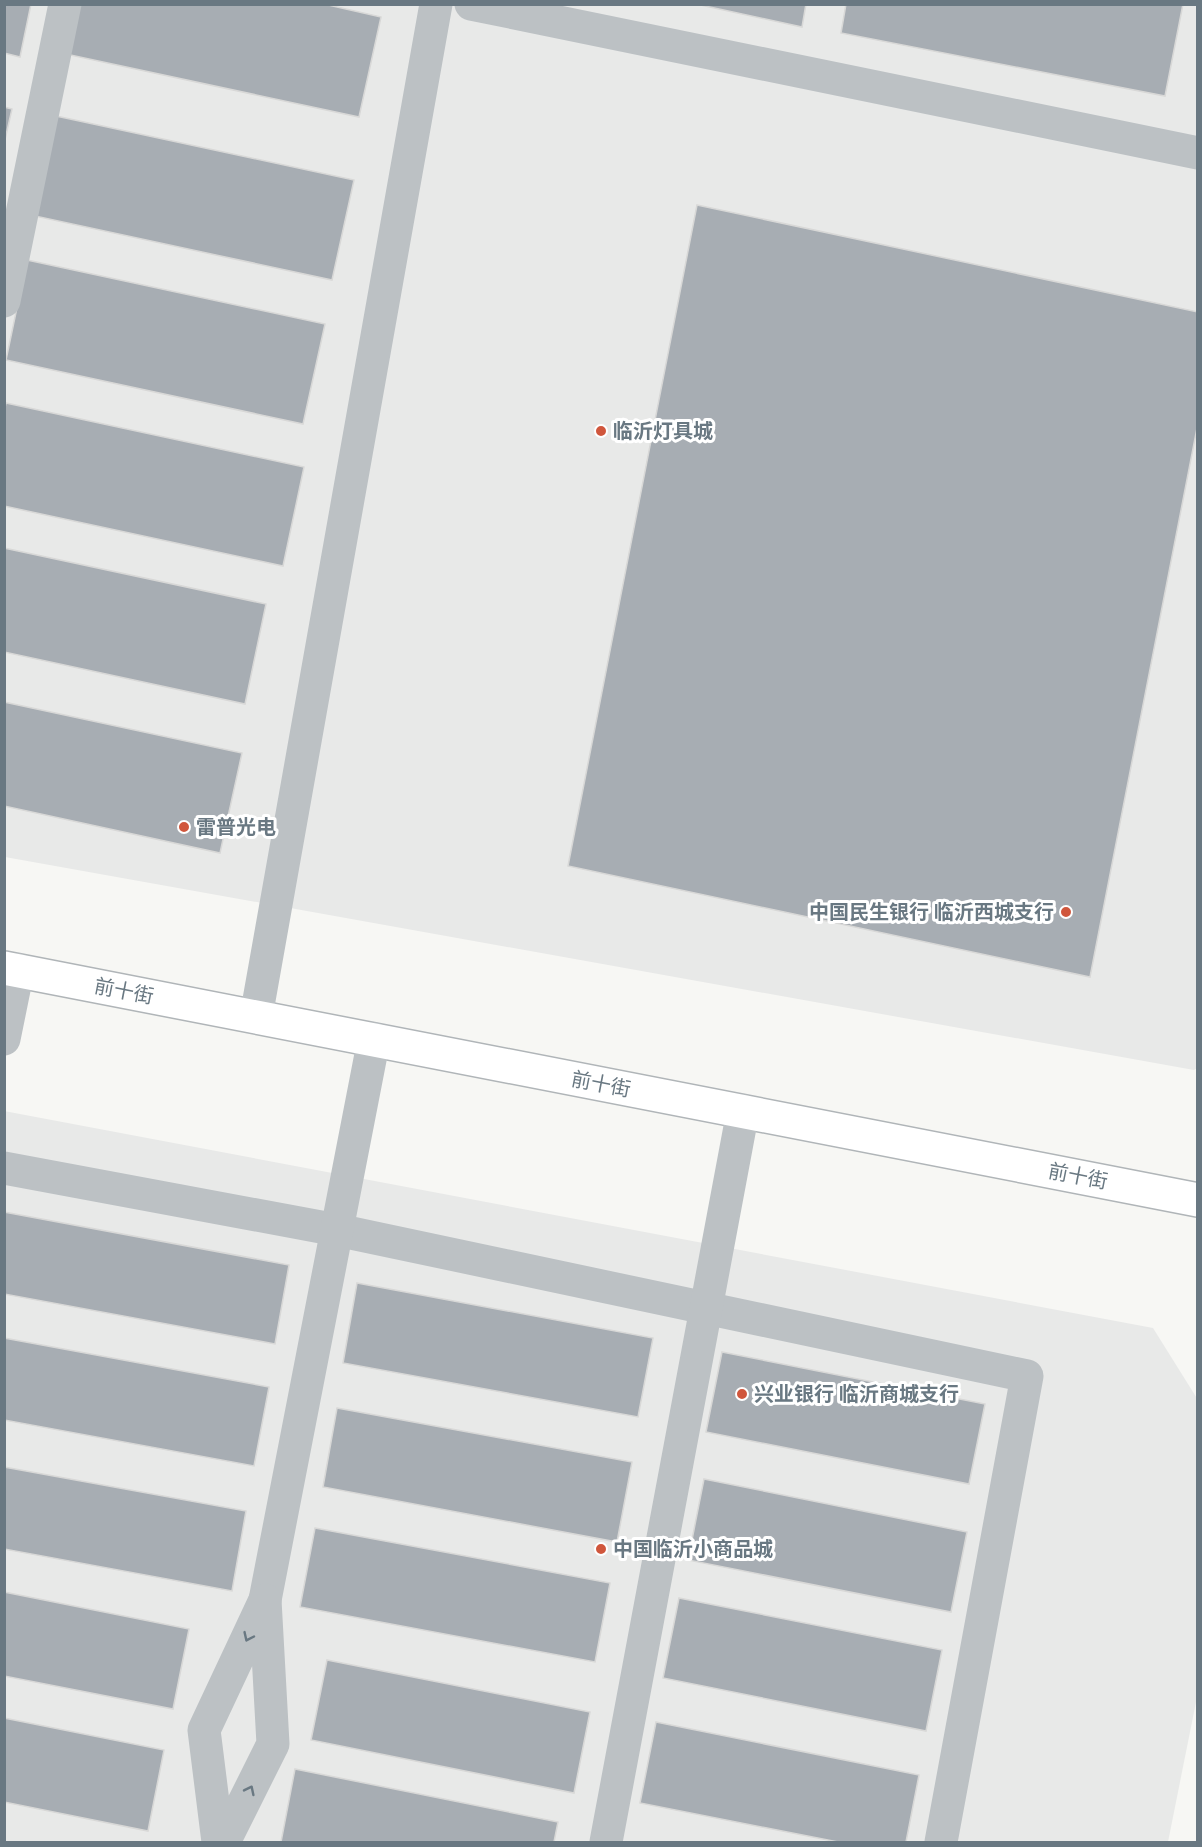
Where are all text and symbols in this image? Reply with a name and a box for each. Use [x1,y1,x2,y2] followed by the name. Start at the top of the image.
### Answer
[613,418,713,444] place label: 临沂灯具城
[594,424,608,438] marker: 临沂灯具城
[196,814,276,840] place label: 雷普光电
[177,820,191,834] marker: 雷普光电
[809,899,1054,925] place label: 中国民生银行 临沂西城支行
[1059,905,1073,919] marker: 中国民生银行 临沂西城支行
[92,973,156,1009] street label: 前十街
[569,1066,633,1102] street label: 前十街
[1046,1158,1110,1194] street label: 前十街
[754,1381,959,1407] place label: 兴业银行 临沂商城支行
[735,1387,749,1401] marker: 兴业银行 临沂商城支行
[613,1536,773,1562] place label: 中国临沂小商品城
[594,1542,608,1556] marker: 中国临沂小商品城
[243,1631,255,1642] one-way arrow
[243,1786,254,1797] one-way arrow

